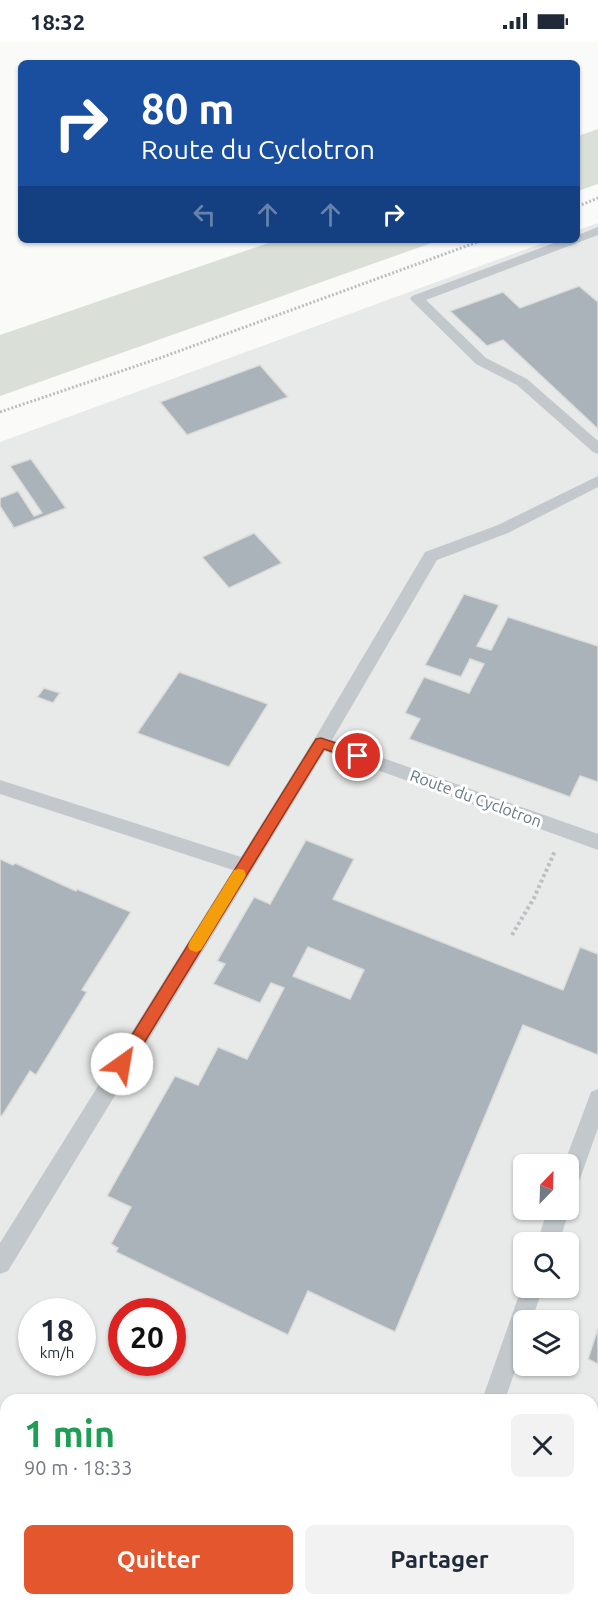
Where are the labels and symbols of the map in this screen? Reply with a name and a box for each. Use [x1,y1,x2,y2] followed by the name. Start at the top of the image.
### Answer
[332,730,383,781] pin
[408,766,544,830] street label: Route du Cyclotron
[90,1032,154,1096] position arrow
[513,1154,579,1220] north arrow
[108,1298,186,1376] speed limit sign: 20

